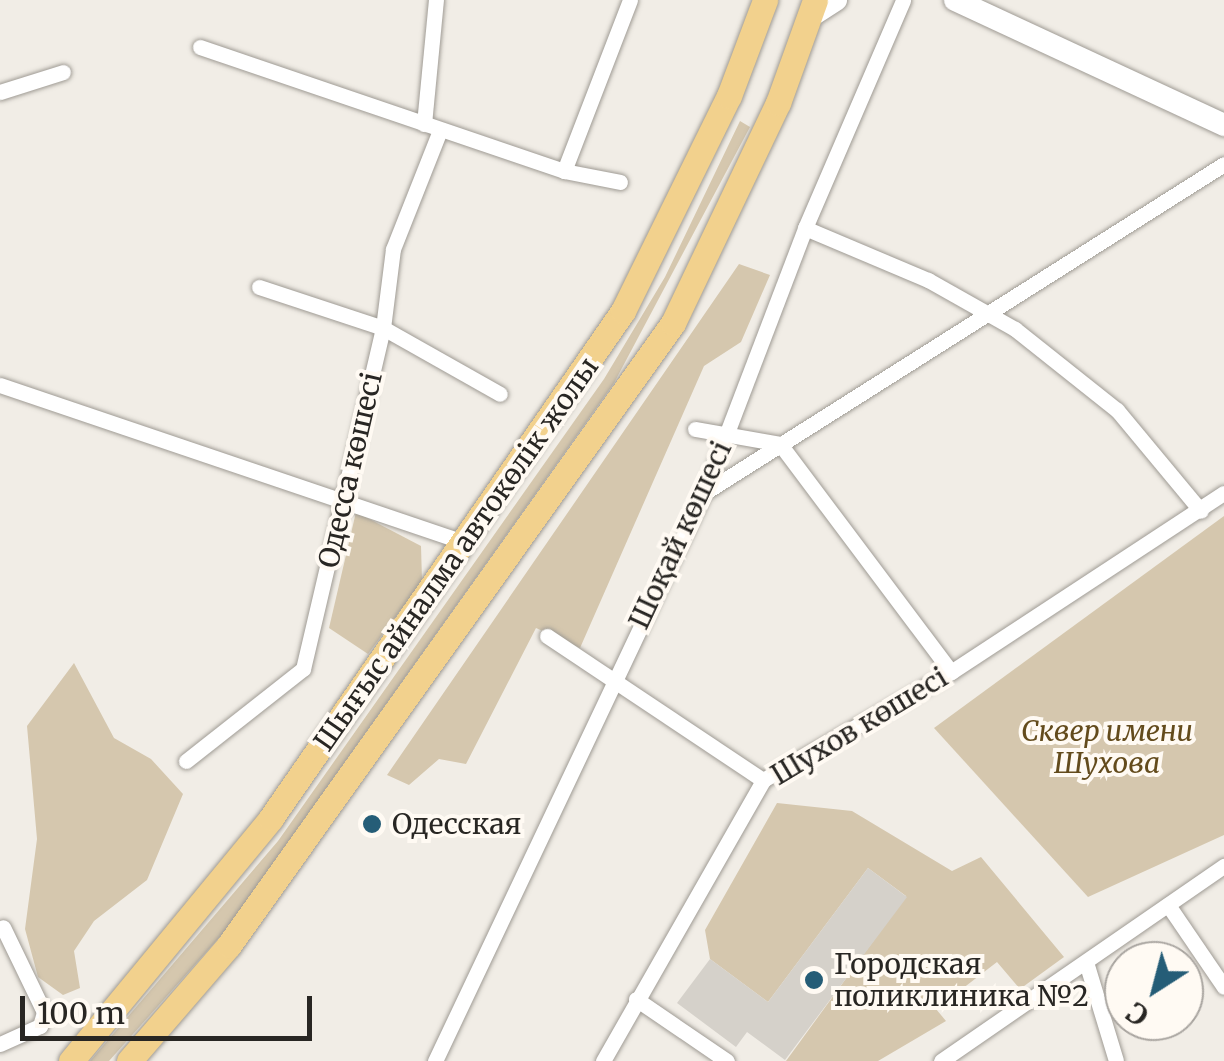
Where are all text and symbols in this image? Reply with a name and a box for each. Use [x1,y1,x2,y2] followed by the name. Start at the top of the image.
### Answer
[307,351,605,757] street label: Шығыс айналма автокөлік жолы
[311,369,389,571] street label: Одесса көшесі
[622,436,738,634] street label: Шоқай көшесі
[765,660,953,792] street label: Шухов көшесі
[1021,714,1193,780] park label: Сквер имени Шухова
[392,807,522,841] place label: Одесская
[361,813,383,835] marker: Одесская
[1104,941,1204,1041] north arrow
[834,947,1089,1013] place label: Городская поликлиника №2
[803,969,825,991] marker: Городская поликлиника №2
[25,976,318,1038] scale bar
[37,994,125,1032] text: 100 m
[1119,994,1156,1034] text: С

